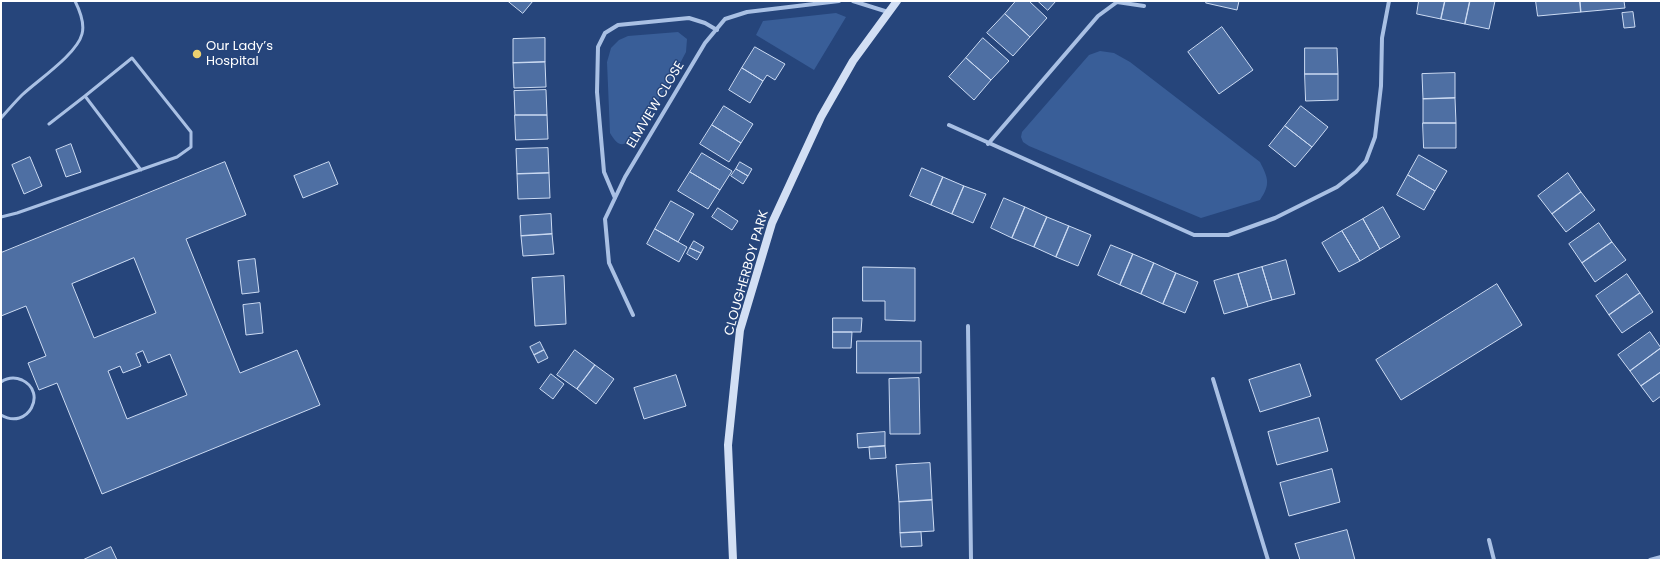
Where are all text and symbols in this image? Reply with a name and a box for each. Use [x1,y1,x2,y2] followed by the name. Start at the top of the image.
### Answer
[206,39,273,70] place label: Our Lady’s Hospital
[191,48,203,60] marker: Our Lady’s Hospital
[624,59,688,151] street label: ELMVIEW CLOSE
[722,209,772,337] street label: CLOUGHERBOY PARK

